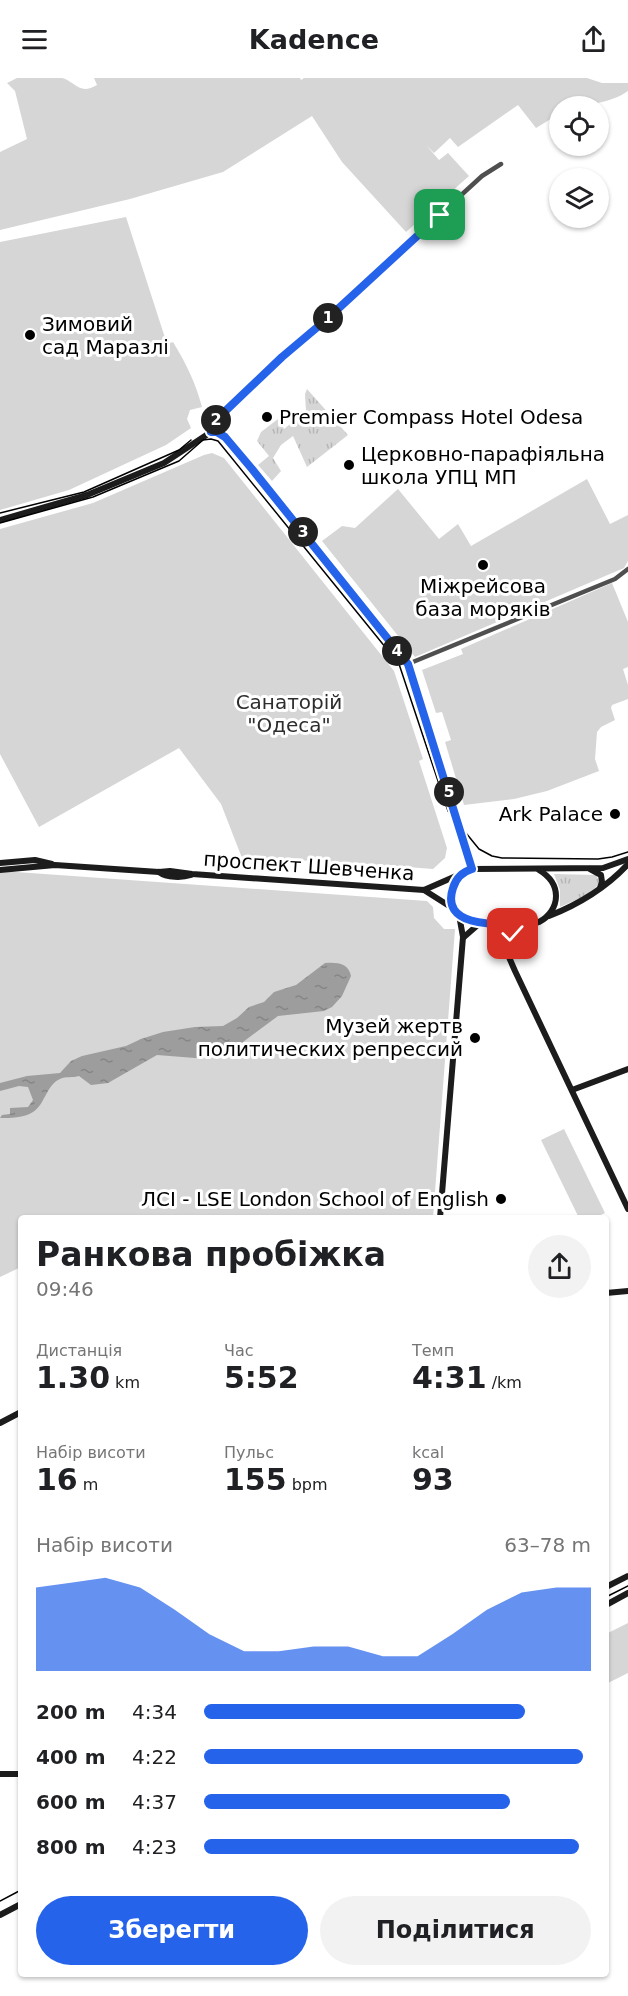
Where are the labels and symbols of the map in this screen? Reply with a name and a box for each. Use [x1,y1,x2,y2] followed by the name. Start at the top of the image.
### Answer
[414,189,465,240] pin
[313,303,343,333] pin: 1
[42,312,169,359] place label: Зимовий сад Маразлі
[23,328,37,342] marker: Зимовий сад Маразлі
[201,405,231,435] pin: 2
[279,405,583,429] place label: Premier Compass Hotel Odesa
[260,410,274,424] marker: Premier Compass Hotel Odesa
[361,442,605,489] place label: Церковно-парафіяльна школа УПЦ МП
[342,458,356,472] marker: Церковно-парафіяльна школа УПЦ МП
[288,517,318,547] pin: 3
[476,558,490,572] marker: Міжрейсова база моряків
[415,574,551,621] place label: Міжрейсова база моряків
[382,636,412,666] pin: 4
[236,690,342,737] park label: Санаторій "Одеса"
[434,777,464,807] pin: 5
[499,802,603,826] place label: Ark Palace
[608,807,622,821] marker: Ark Palace
[203,847,415,885] street label: проспект Шевченка
[487,908,538,959] pin
[198,1014,463,1061] place label: Музей жертв политических репрессий
[468,1031,482,1045] marker: Музей жертв политических репрессий
[141,1187,489,1211] place label: ЛСІ - LSE London School of English
[494,1192,508,1206] marker: ЛСІ - LSE London School of English

